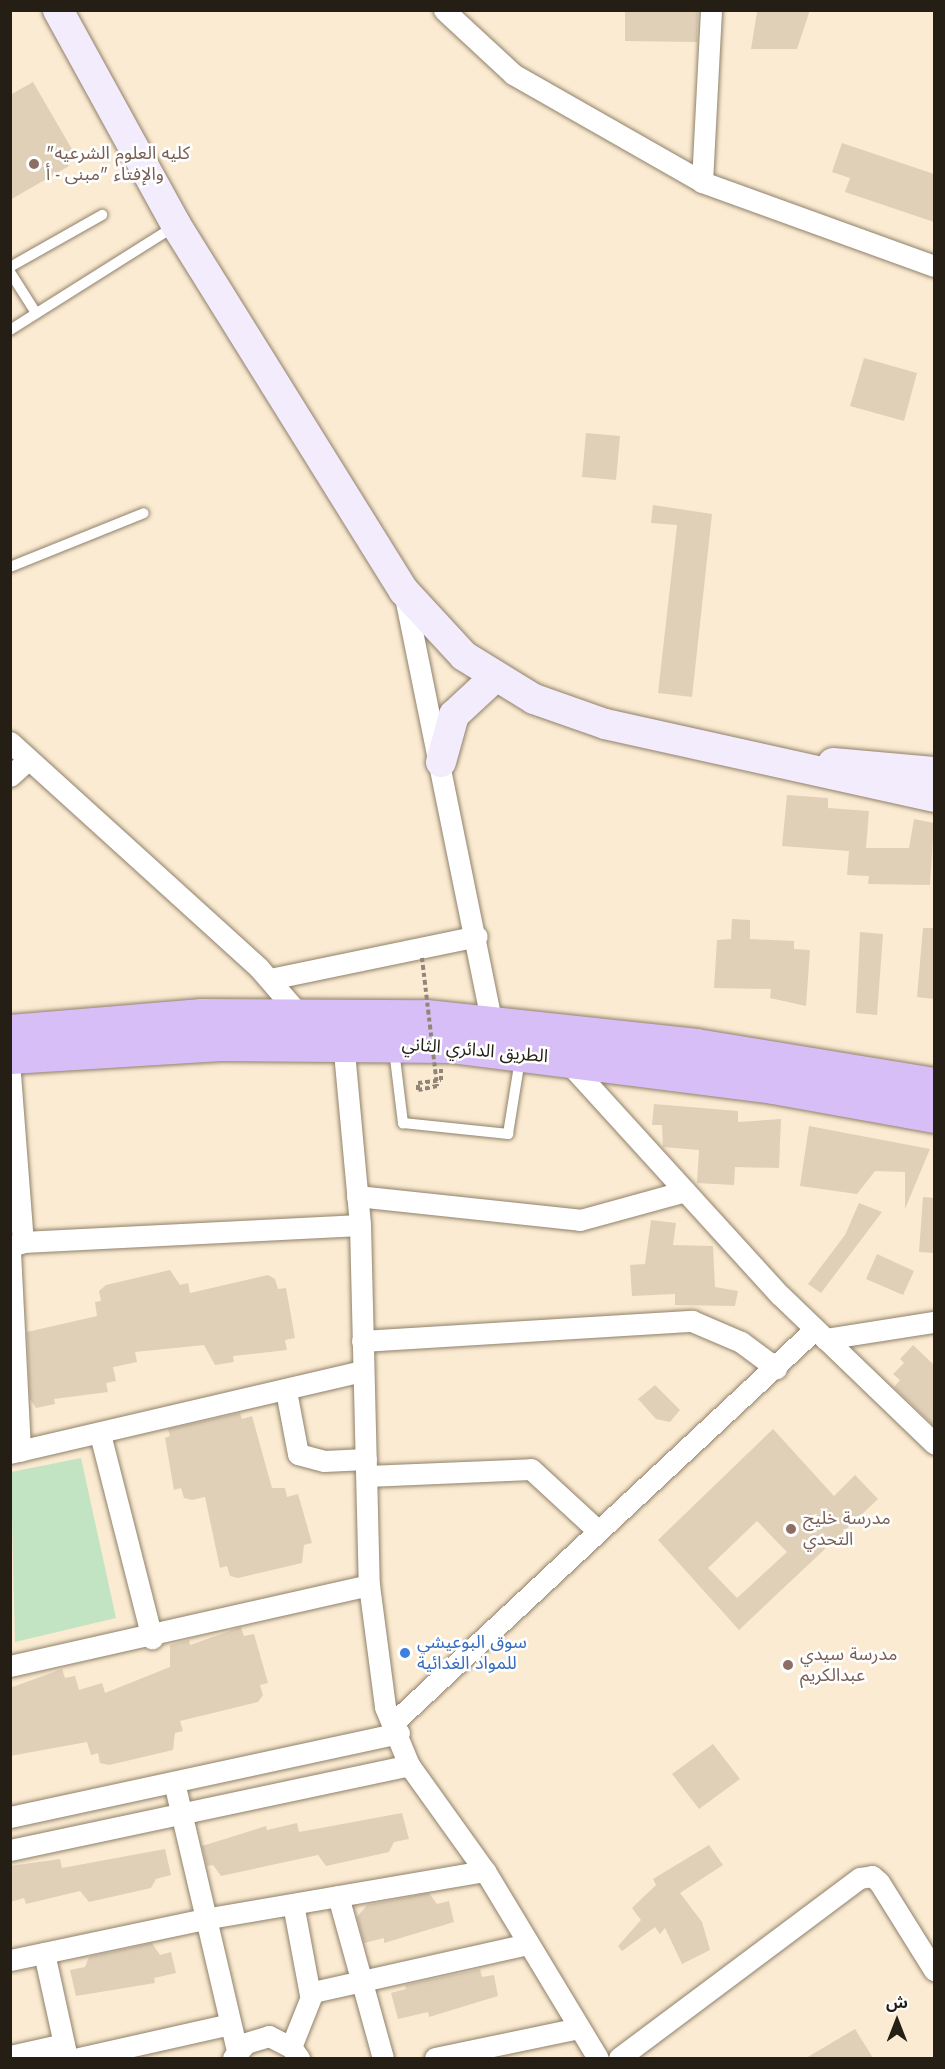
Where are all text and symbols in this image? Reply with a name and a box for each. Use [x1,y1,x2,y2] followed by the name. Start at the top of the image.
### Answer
[46,143,190,186] place label: "كليه العلوم الشرعيه والإفتاء "مبنى - أ
[27,157,41,171] marker: "كليه العلوم الشرعيه والإفتاء "مبنى - أ
[401,1033,549,1067] street label: الطريق الدائري الثاني
[803,1508,891,1550] place label: مدرسة خليج التحدي
[784,1522,798,1536] marker: مدرسة خليج التحدي
[417,1632,527,1674] place label: سوق البوعيشي للمواد الغدائية
[800,1644,897,1686] place label: مدرسة سيدي عبدالكريم
[398,1646,412,1660] marker: سوق البوعيشي للمواد الغدائية
[781,1658,795,1672] marker: مدرسة سيدي عبدالكريم
[867,1991,927,2051] north arrow
[886,1991,908,2014] text: ش

